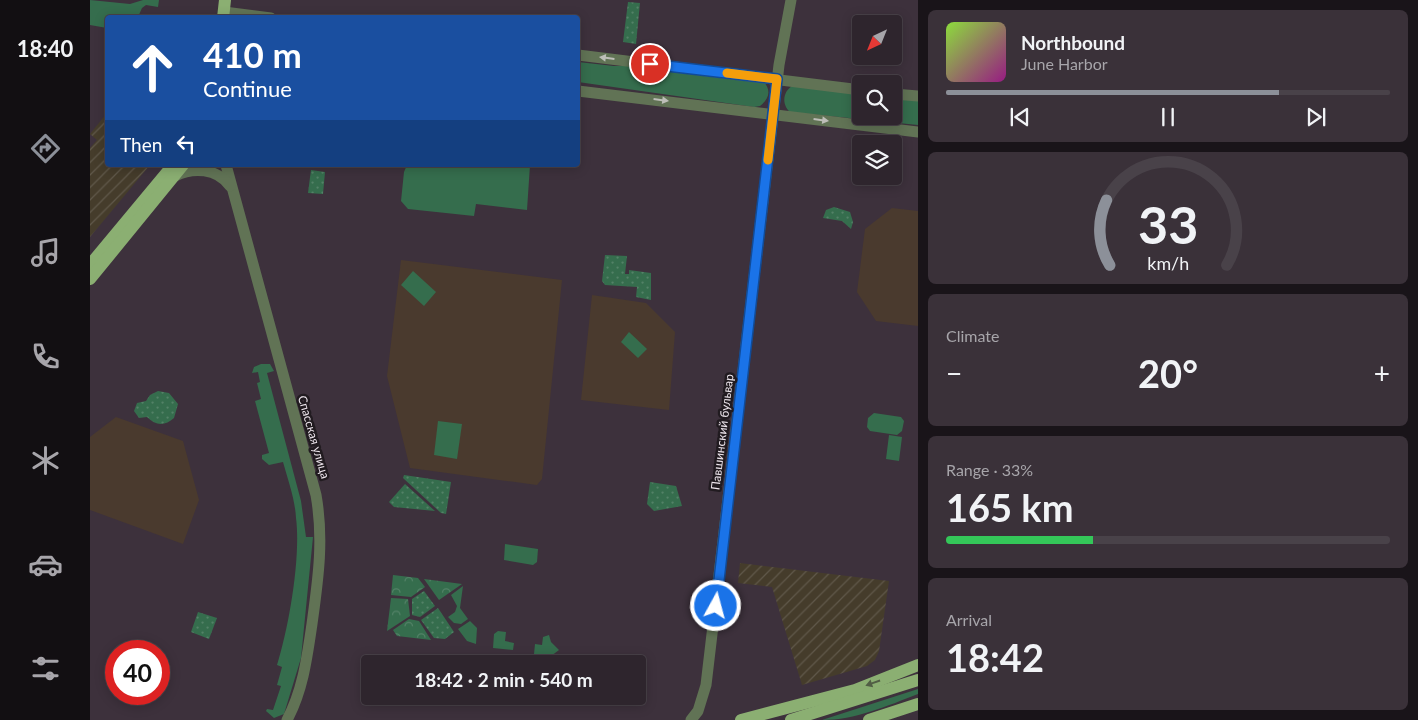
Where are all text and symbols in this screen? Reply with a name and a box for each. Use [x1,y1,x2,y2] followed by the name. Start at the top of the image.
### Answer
[852,15,902,65] north arrow
[852,15,902,185] map controls
[1021,31,1125,54] text: Northbound
[203,33,302,75] text: 410 m
[17,35,73,62] text: 18:40
[120,35,185,100] icon: ahead
[629,43,671,85] pin
[636,50,664,78] icon: arrive
[599,54,615,62] one-way arrow
[1021,54,1108,73] text: June Harbor
[203,75,292,102] text: Continue
[852,75,902,125] button: search
[653,96,669,104] one-way arrow
[1006,103,1034,131] icon: previous
[1154,103,1182,131] icon: pause
[1302,103,1330,131] icon: next
[813,116,829,124] one-way arrow
[172,130,200,158] icon: left
[28,131,63,166] icon: directions
[120,133,162,156] text: Then
[852,135,902,185] button: layers
[1138,193,1198,255] text: 33
[28,235,63,270] icon: music
[1147,252,1189,274] text: km/h
[946,326,999,345] text: Climate
[28,339,63,374] icon: phone
[1138,350,1198,396] text: 20°
[946,356,962,390] text: −
[1374,356,1390,390] text: +
[707,373,737,491] street label: Павшинский бульвар
[295,394,333,480] street label: Спасская улица
[28,443,63,478] icon: climate
[946,460,1033,479] text: Range · 33%
[946,484,1074,530] text: 165 km
[28,547,63,582] icon: car
[689,579,741,631] position arrow
[946,610,992,629] text: Arrival
[946,634,1044,680] text: 18:42
[105,640,170,705] speed limit sign: 40
[28,651,63,686] icon: filters
[414,668,593,691] text: 18:42 · 2 min · 540 m
[865,679,880,687] one-way arrow

